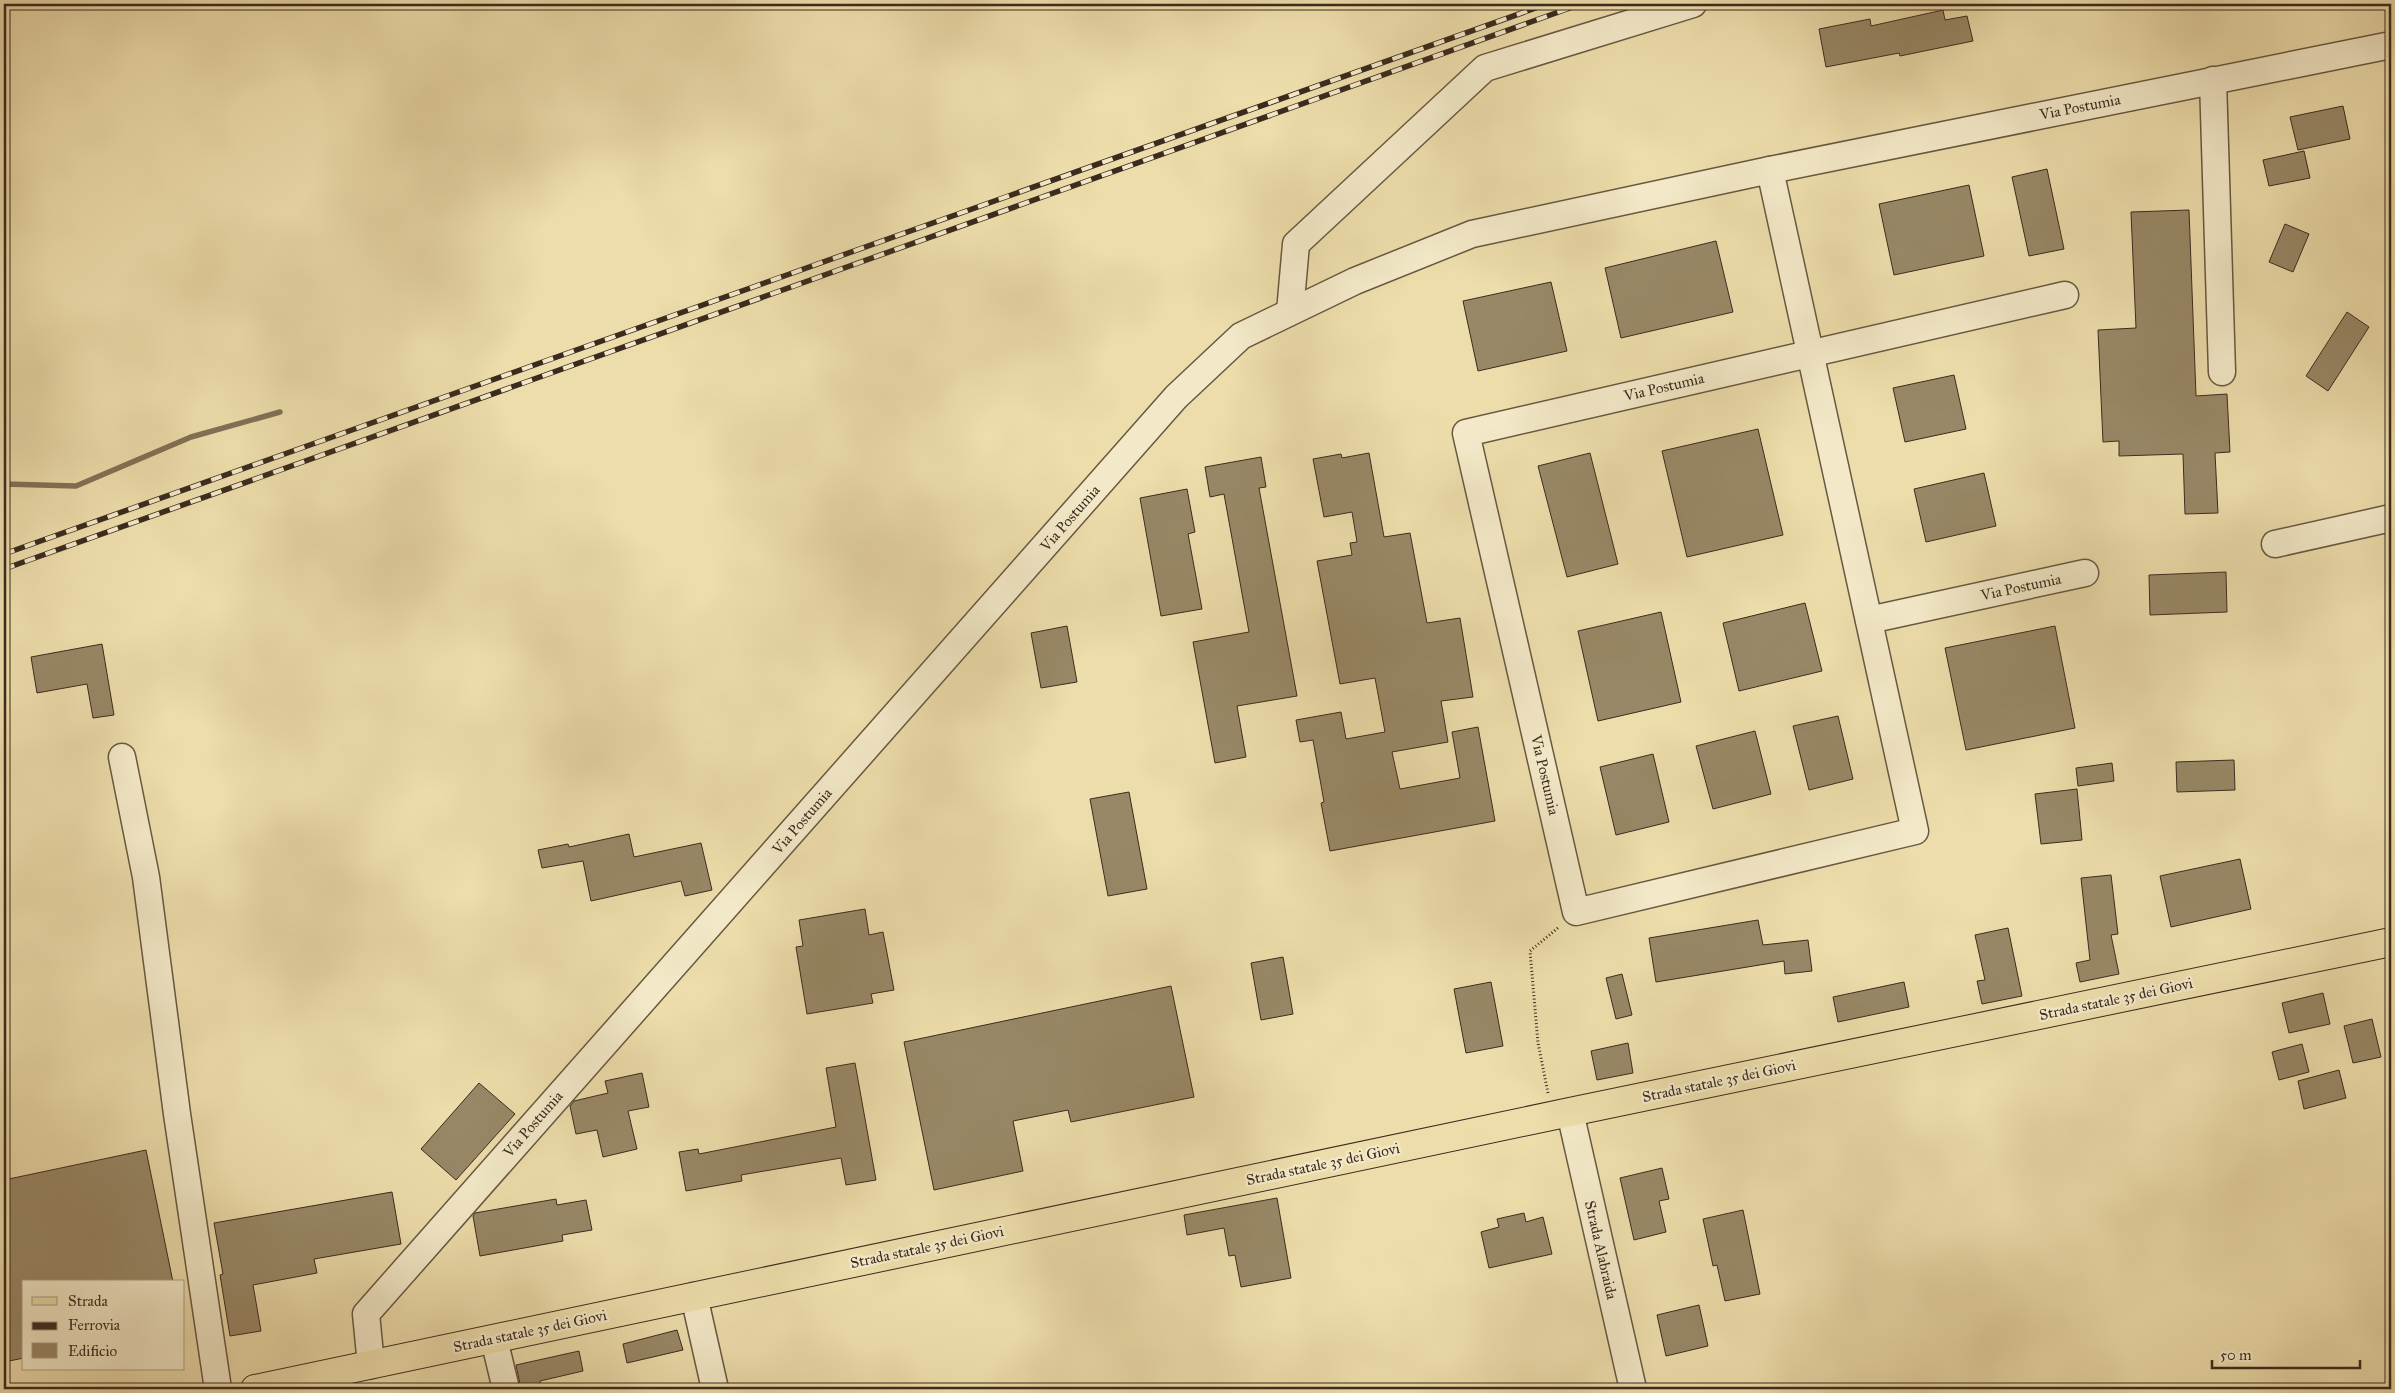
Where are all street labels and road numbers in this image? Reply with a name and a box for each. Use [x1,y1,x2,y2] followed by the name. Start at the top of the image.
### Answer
[2037,90,2123,124] street label: Via Postumia
[1621,369,1707,405] street label: Via Postumia
[1036,481,1104,556] street label: Via Postumia
[1978,570,2064,605] street label: Via Postumia
[1527,732,1563,818] street label: Via Postumia
[768,784,836,859] street label: Via Postumia
[2038,974,2194,1024] street label: Strada statale 35 dei Giovi
[1641,1056,1797,1106] street label: Strada statale 35 dei Giovi
[499,1087,567,1162] street label: Via Postumia
[1245,1139,1401,1189] street label: Strada statale 35 dei Giovi
[1581,1199,1621,1302] street label: Strada Alabraida
[849,1222,1005,1272] street label: Strada statale 35 dei Giovi
[452,1306,608,1356] street label: Strada statale 35 dei Giovi

